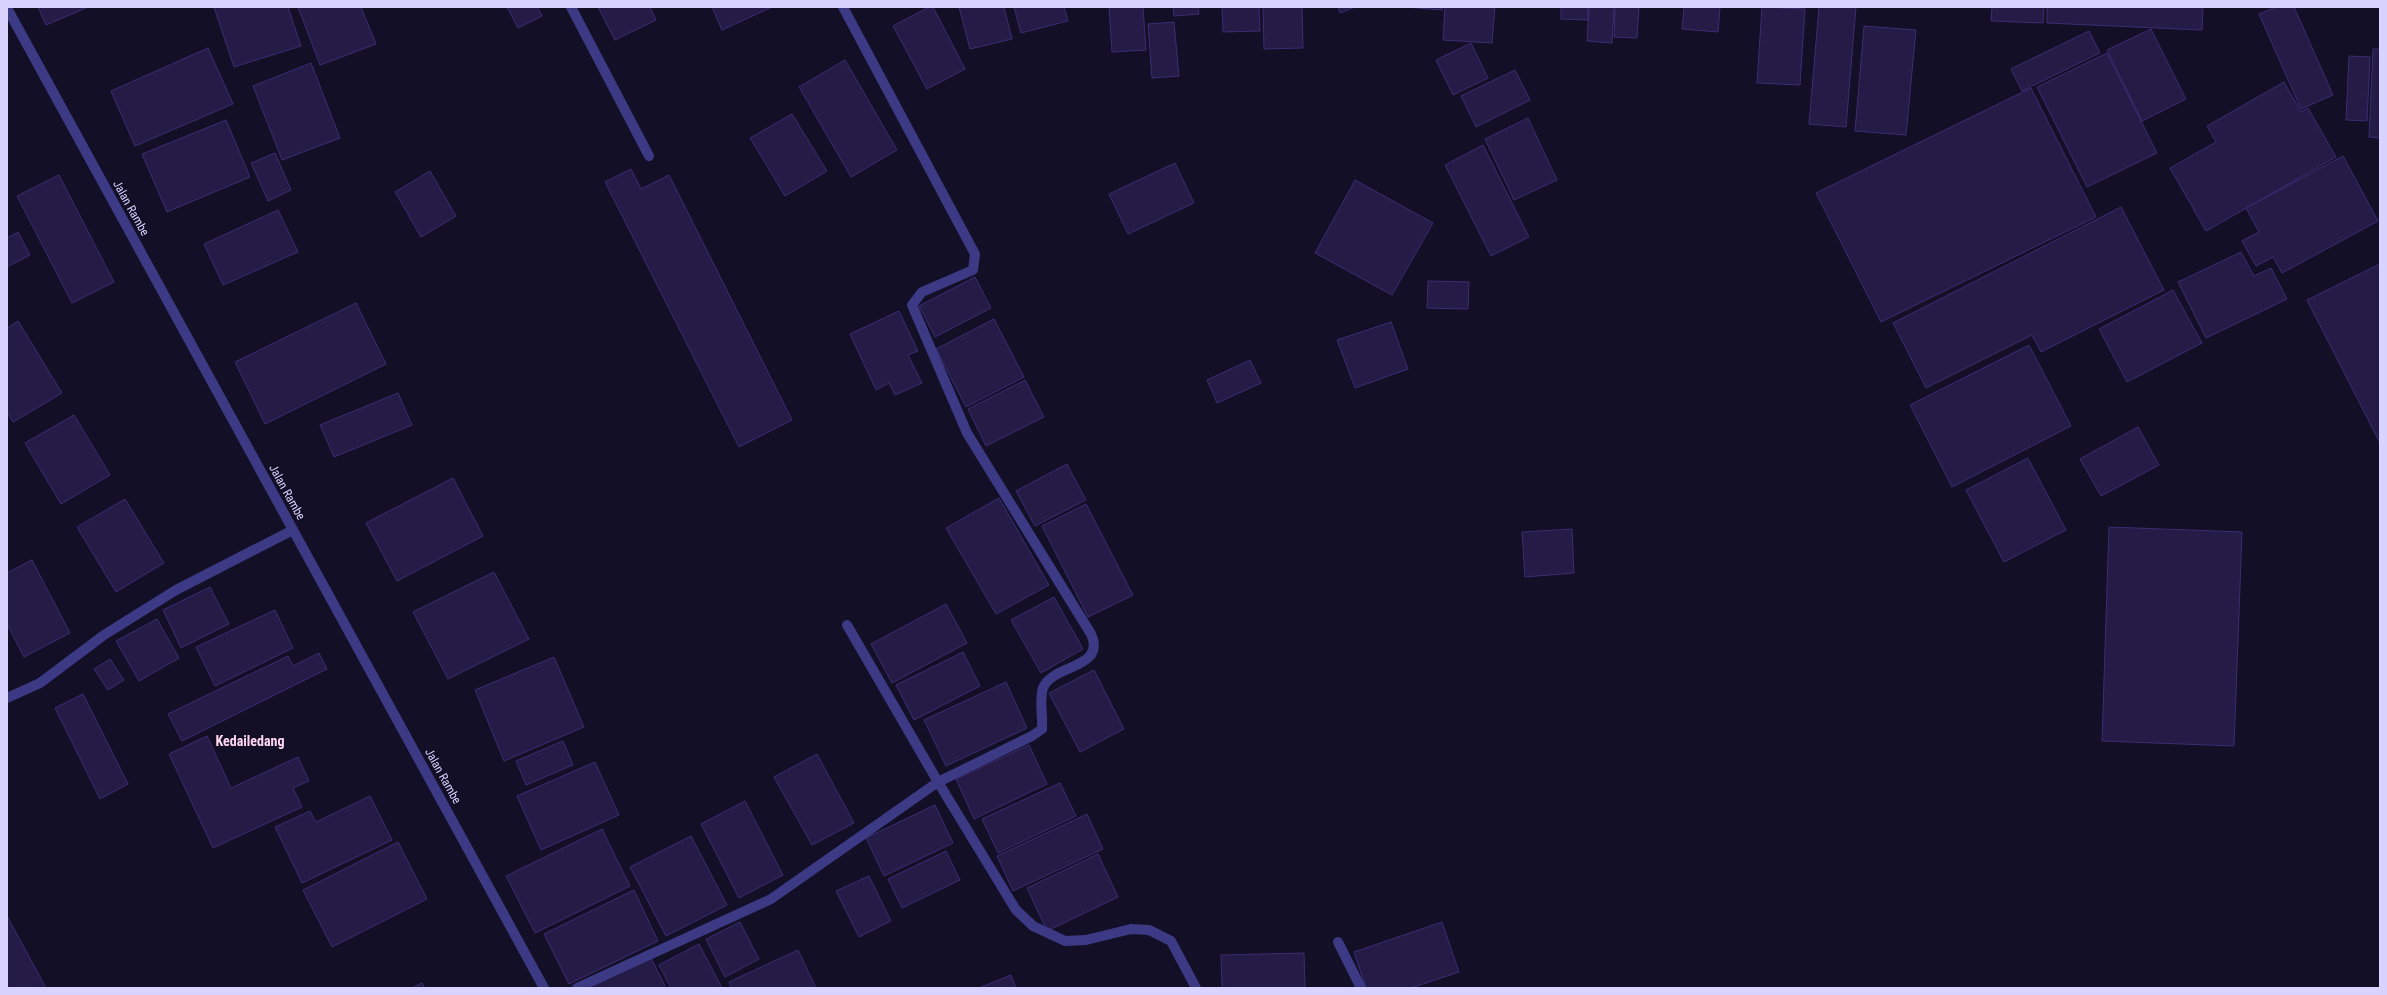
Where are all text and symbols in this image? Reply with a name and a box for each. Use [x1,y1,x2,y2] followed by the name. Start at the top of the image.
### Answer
[110,178,152,239] street label: Jalan Rambe
[266,462,308,523] street label: Jalan Rambe
[215,733,285,749] district label: Kedailedang
[422,746,464,807] street label: Jalan Rambe

